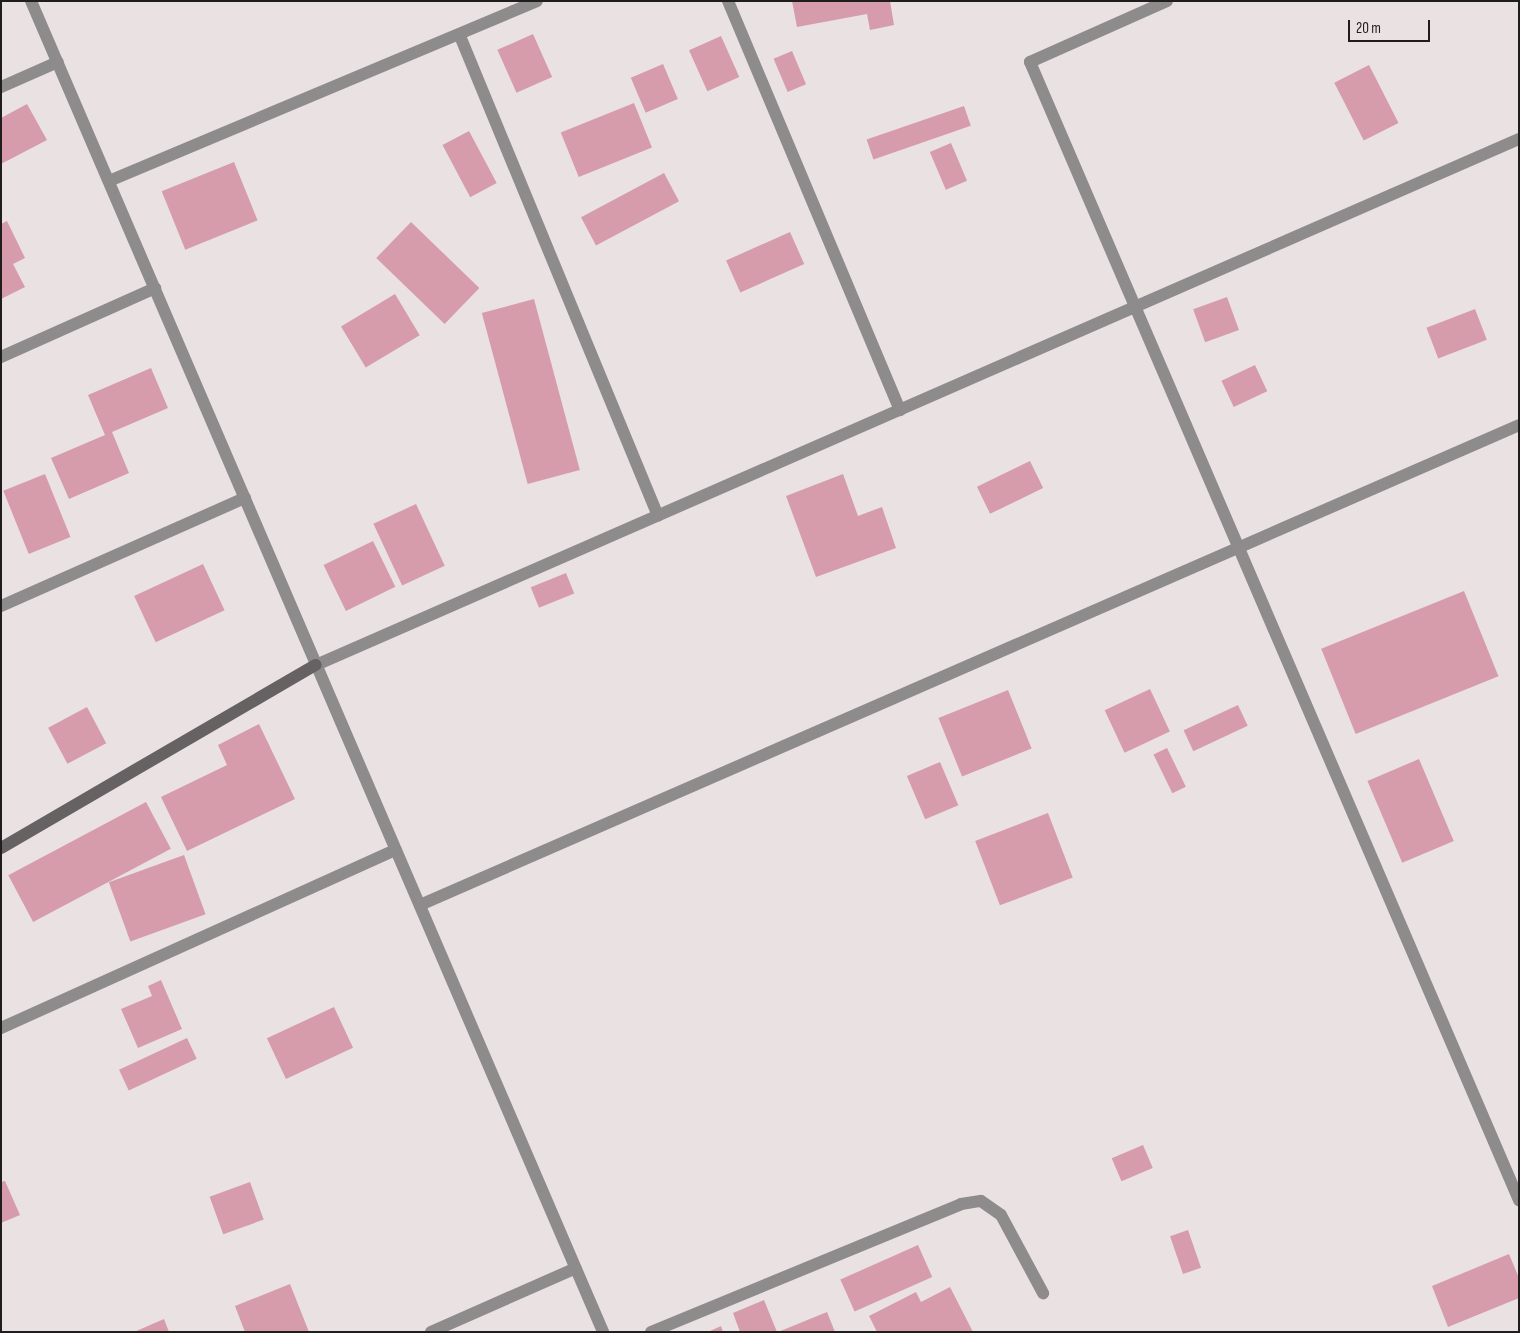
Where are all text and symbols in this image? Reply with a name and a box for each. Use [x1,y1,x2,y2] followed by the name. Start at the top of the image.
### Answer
[1350,10,1432,42] scale bar
[1356,19,1381,38] text: 20 m

